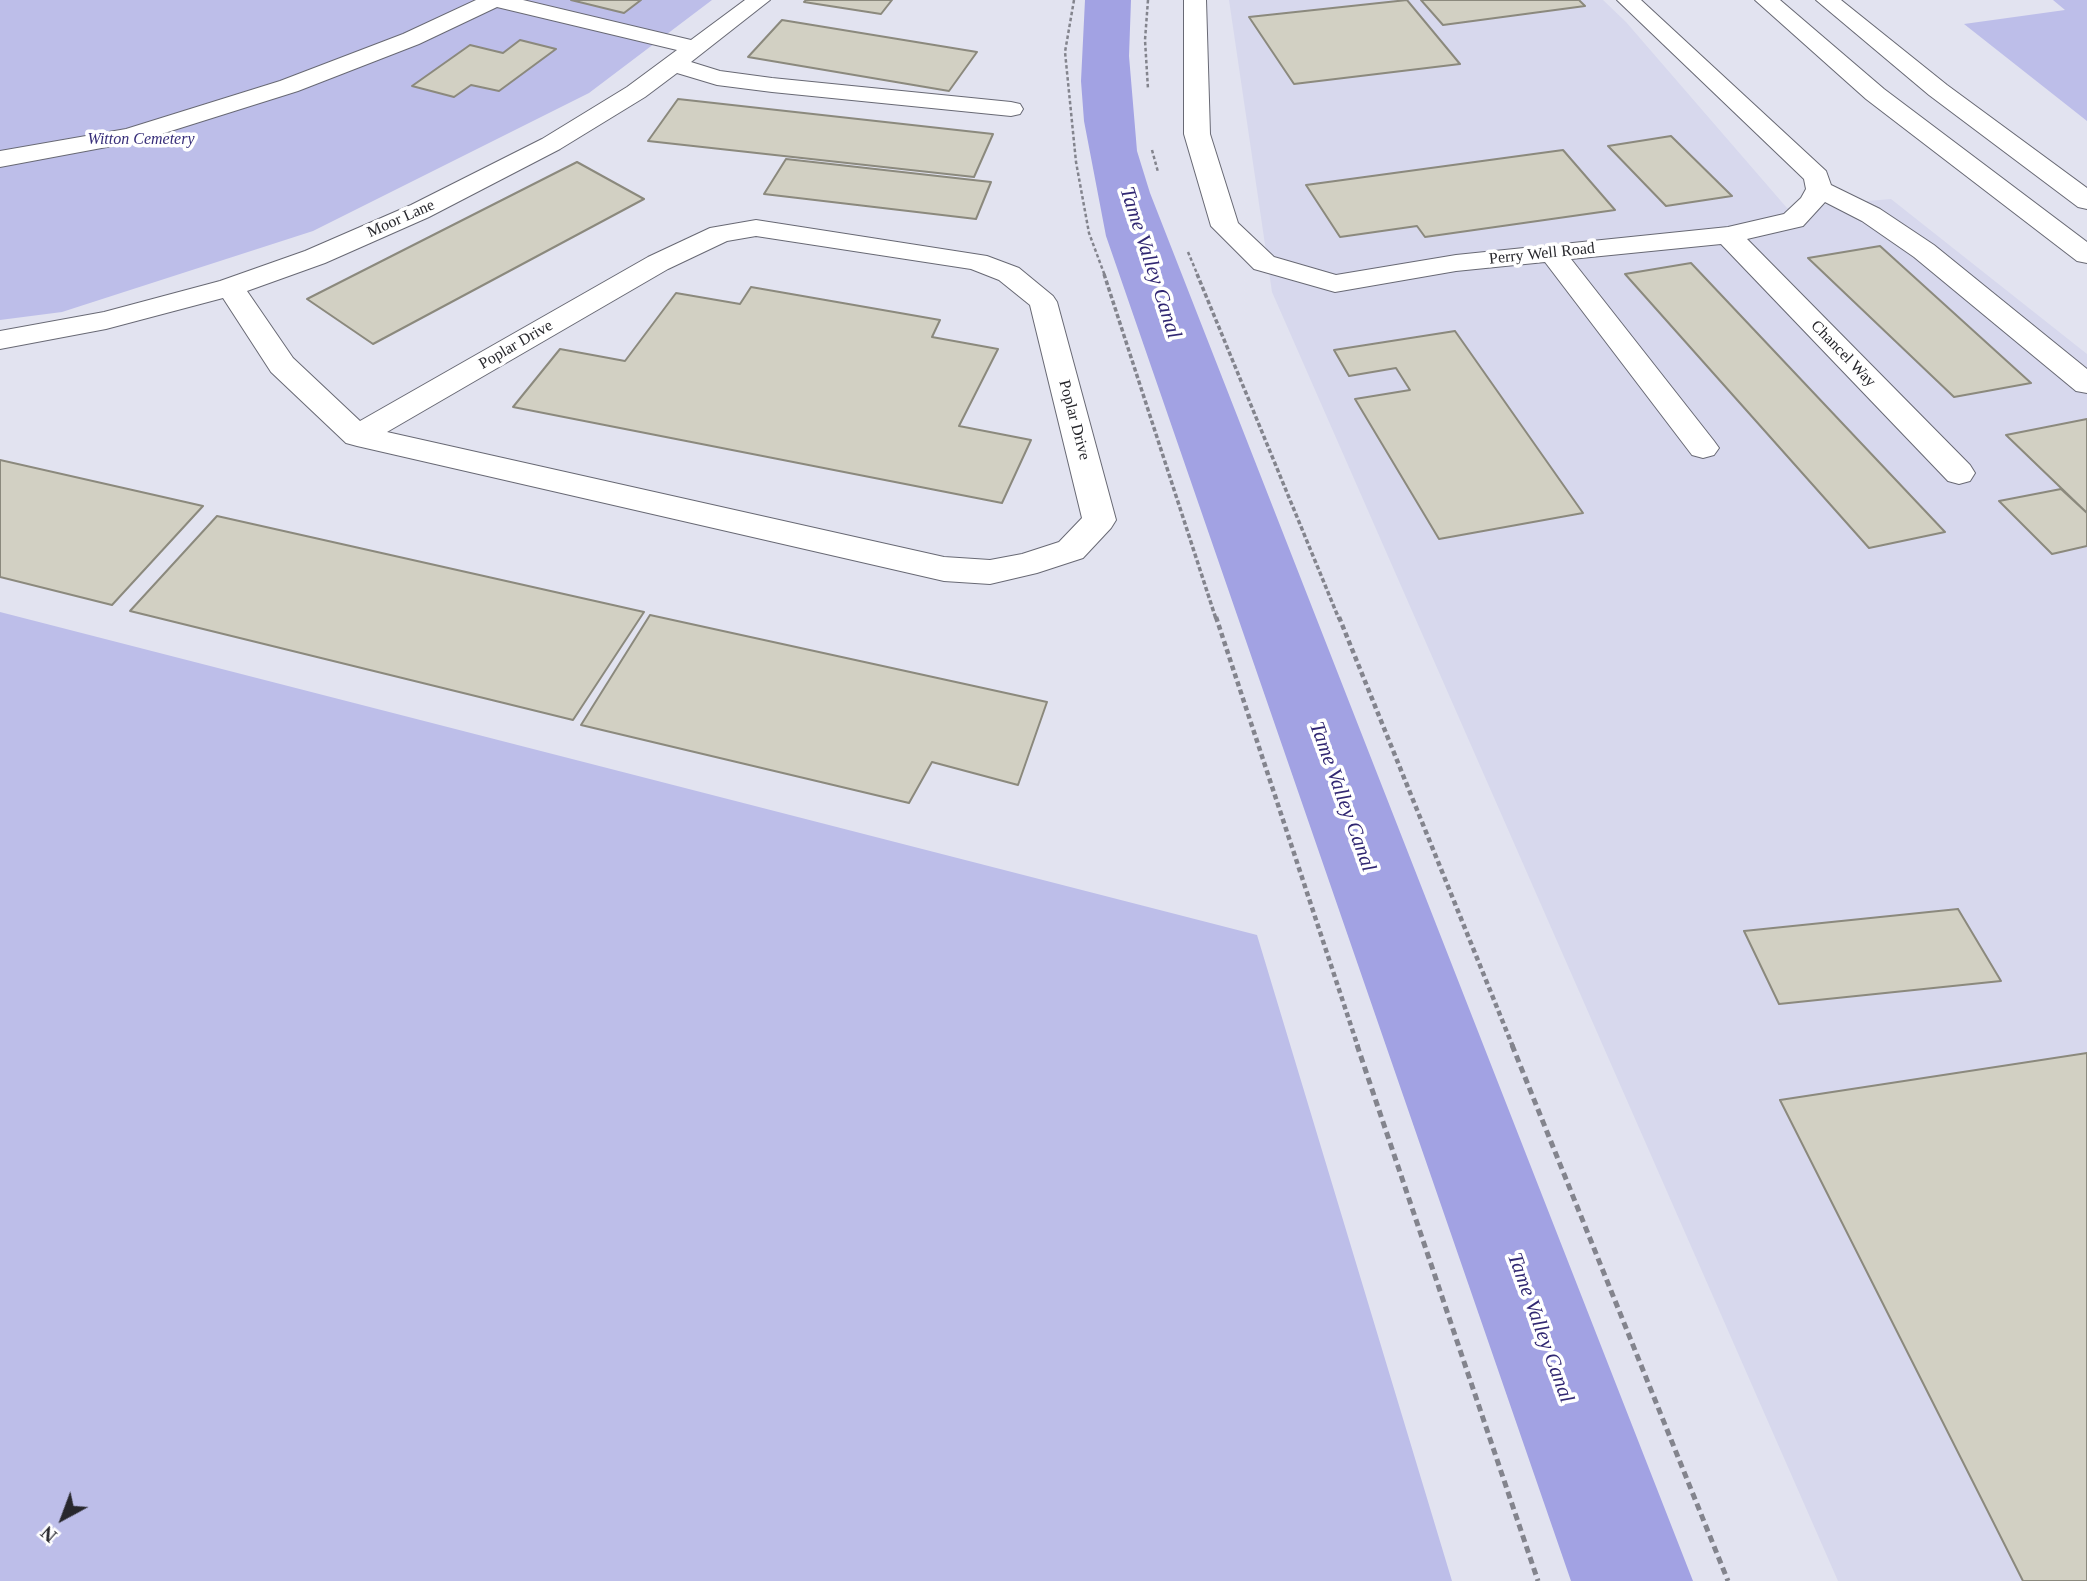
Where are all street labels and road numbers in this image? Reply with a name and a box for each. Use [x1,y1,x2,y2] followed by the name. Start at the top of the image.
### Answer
[364,196,438,242] street label: Moor Lane
[1488,239,1596,269] street label: Perry Well Road
[476,316,556,374] street label: Poplar Drive
[1806,317,1880,391] street label: Chancel Way
[1054,378,1094,462] street label: Poplar Drive

